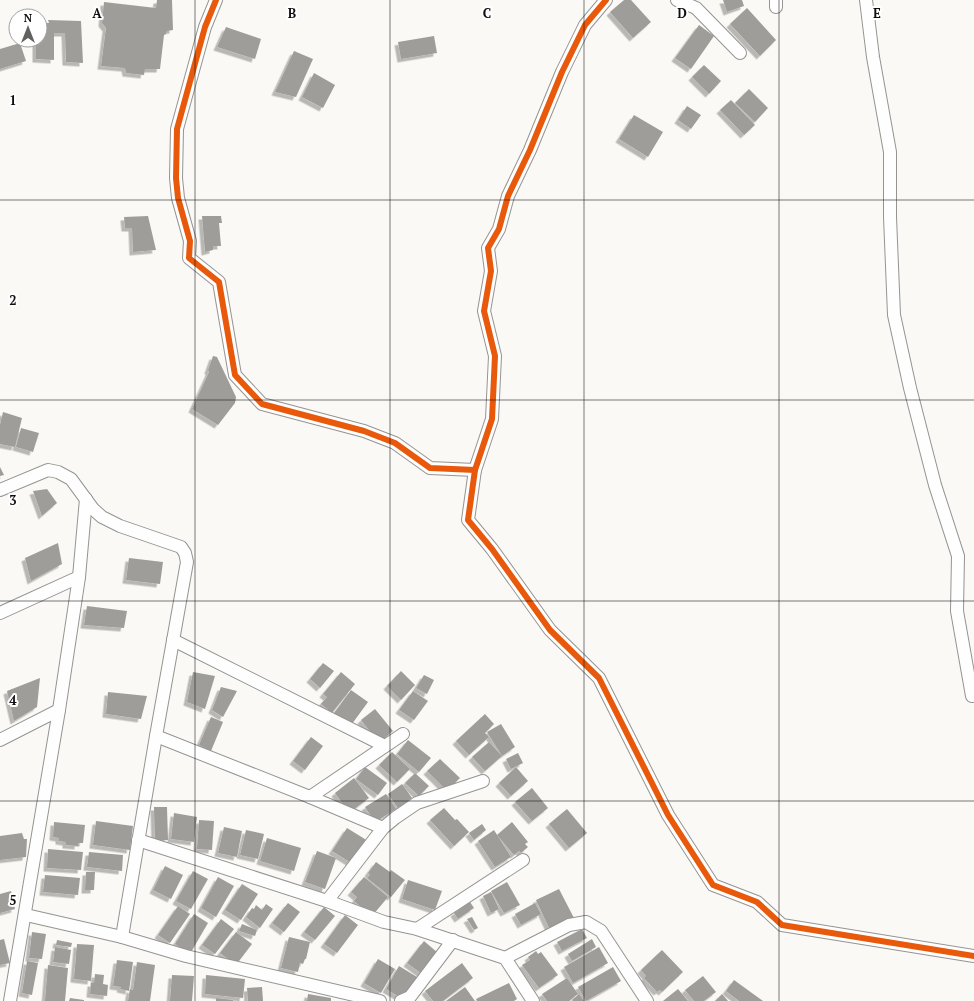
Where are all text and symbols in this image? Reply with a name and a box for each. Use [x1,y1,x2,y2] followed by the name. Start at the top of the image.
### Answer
[92,4,102,22] text: A
[288,4,296,22] text: B
[483,4,491,22] text: C
[677,4,687,22] text: D
[873,4,881,22] text: E
[8,8,48,48] north arrow
[24,11,33,25] text: N
[9,91,17,109] text: 1
[9,291,17,309] text: 2
[9,491,17,509] text: 3
[9,691,17,709] text: 4
[9,891,17,909] text: 5

